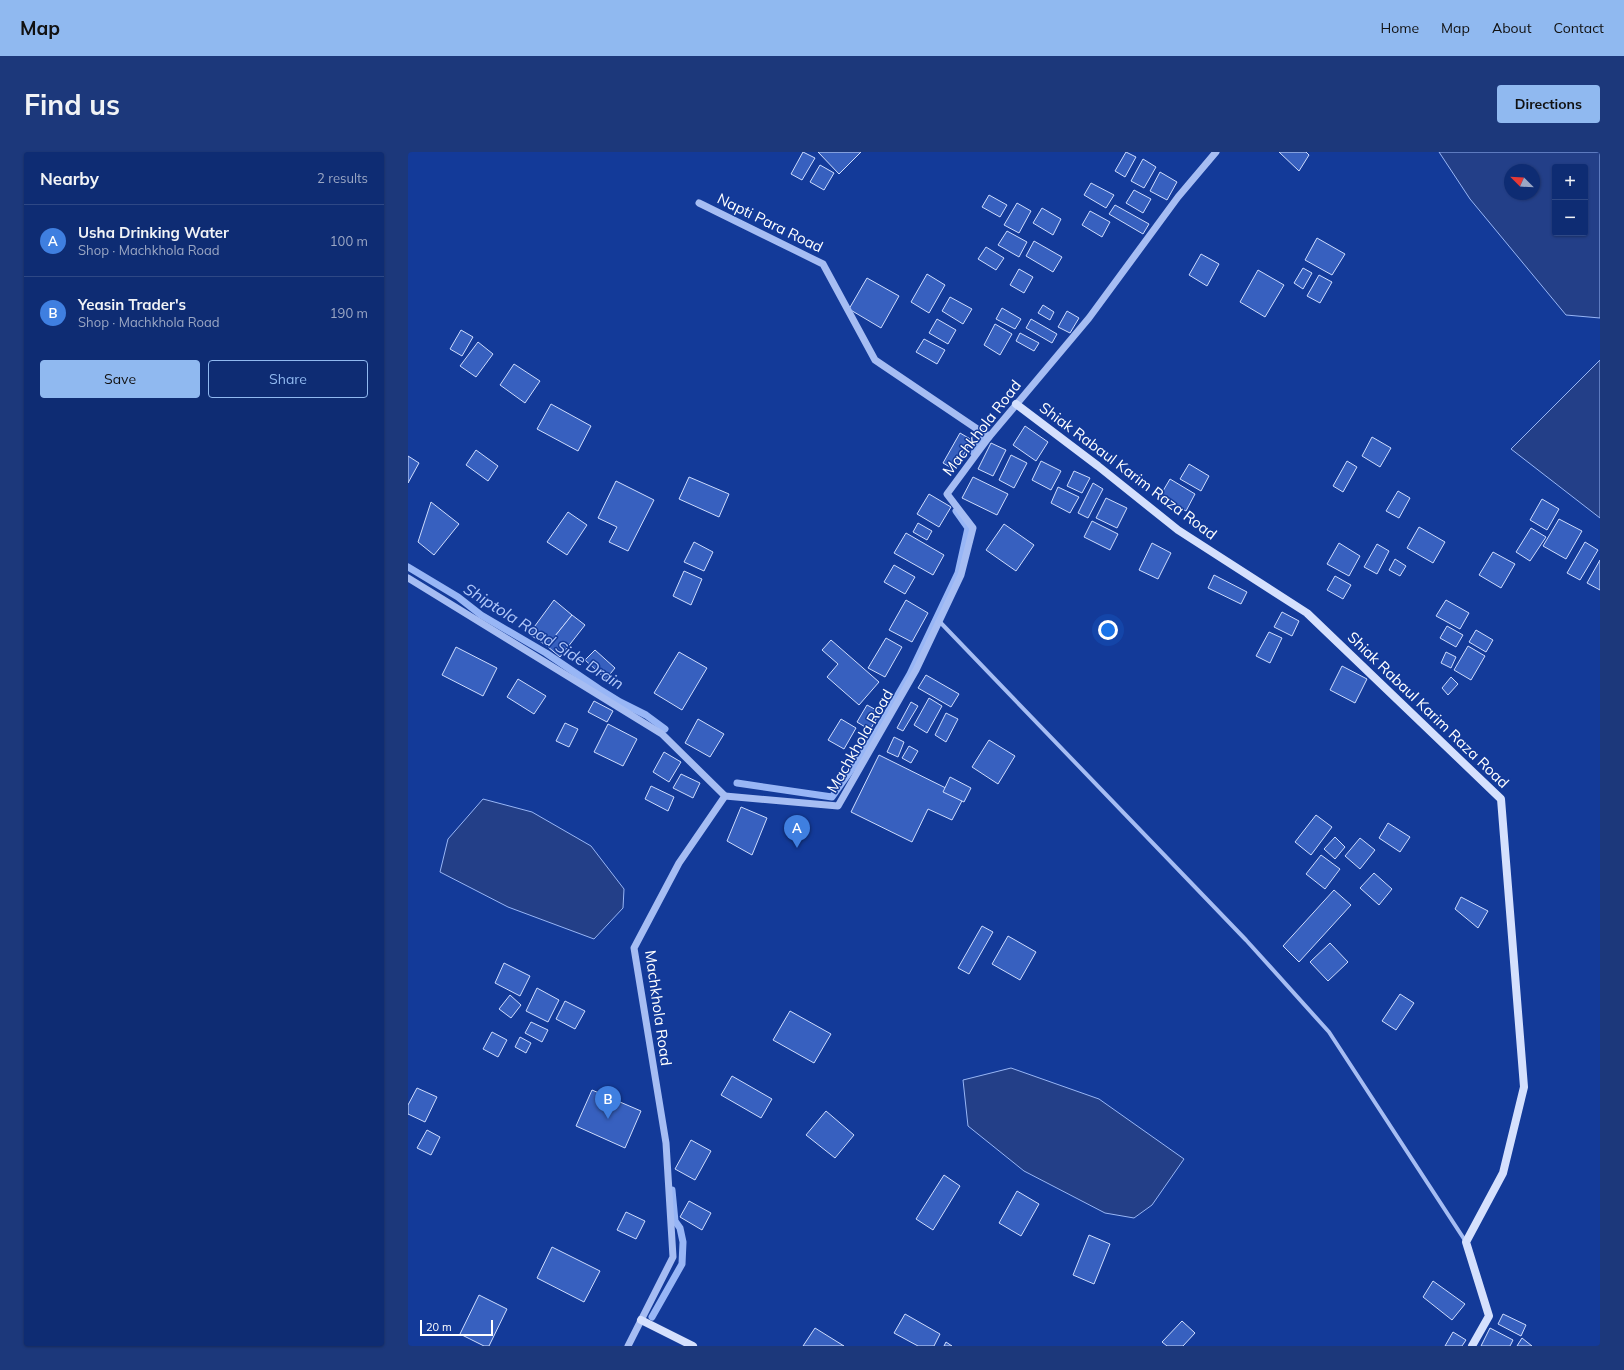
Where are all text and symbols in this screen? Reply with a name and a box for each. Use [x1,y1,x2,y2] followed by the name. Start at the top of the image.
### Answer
[20,16,60,40] text: Map
[1380,19,1419,37] text: Home
[1441,19,1470,37] text: Map
[1492,19,1532,37] text: About
[1554,19,1604,37] text: Contact
[1497,85,1600,123] button: Directions
[24,87,120,122] text: Find us
[1504,164,1540,200] north arrow
[1552,164,1588,236] map controls
[1552,164,1588,200] button: +
[40,168,99,189] text: Nearby
[317,170,368,186] text: 2 results
[714,189,826,256] street label: Napti Para Road
[1552,200,1588,236] button: −
[78,223,229,242] text: Usha Drinking Water
[48,233,58,249] text: A
[330,233,368,249] text: 100 m
[78,242,220,258] text: Shop · Machkhola Road
[78,295,186,314] text: Yeasin Trader's
[49,305,57,321] text: B
[330,305,368,321] text: 190 m
[78,314,220,330] text: Shop · Machkhola Road
[40,360,200,398] button: Save
[208,360,368,398] button: Share
[938,376,1025,479] street label: Machkhola Road
[1036,398,1221,544] street label: Shiak Rabaul Karim Raza Road
[460,578,628,694] water label: Shiptola Road Side Drain
[1098,620,1118,640] your location
[1344,627,1513,792] street label: Shiak Rabaul Karim Raza Road
[822,686,897,796] street label: Machkhola Road
[784,815,810,848] pin: A
[641,949,676,1067] street label: Machkhola Road
[595,1086,621,1119] pin: B
[420,1318,493,1337] scale bar
[426,1320,452,1334] text: 20 m

